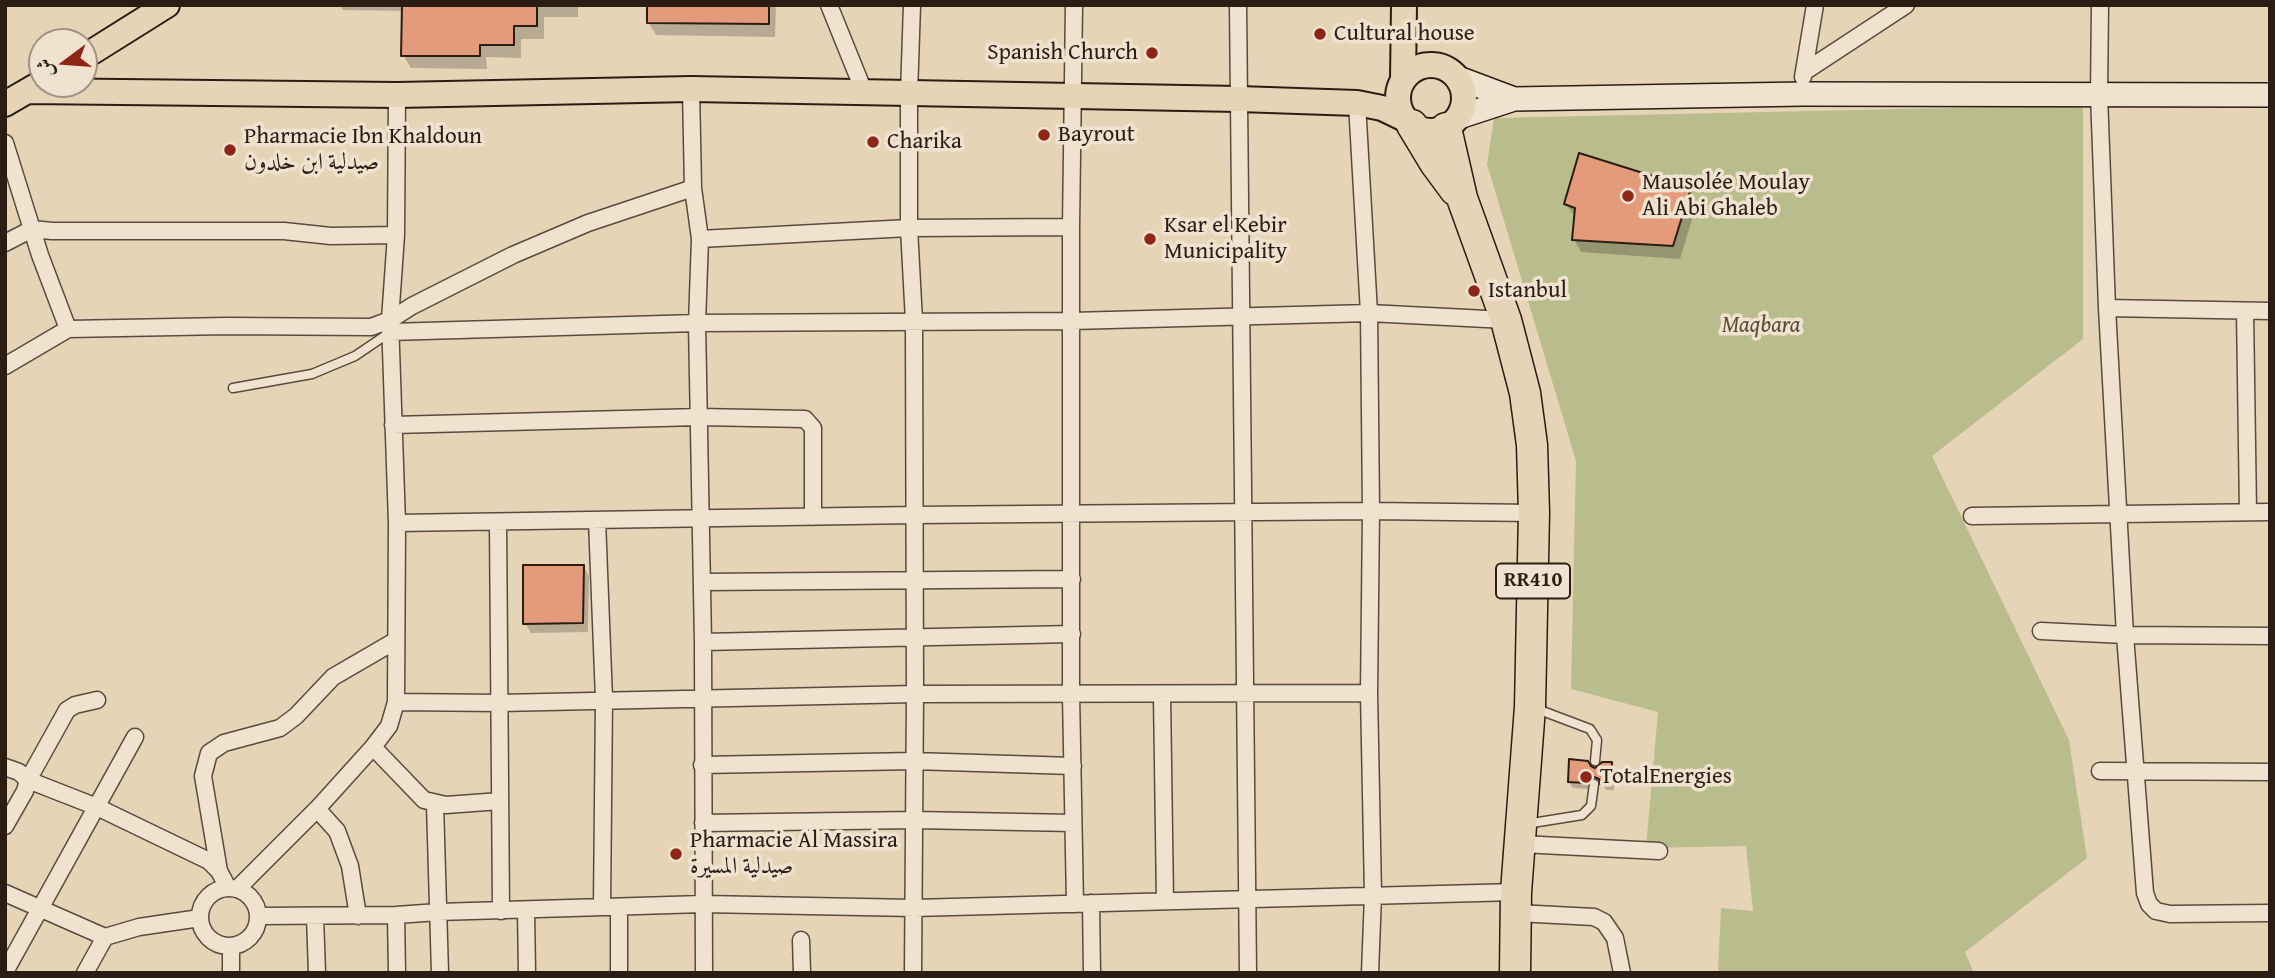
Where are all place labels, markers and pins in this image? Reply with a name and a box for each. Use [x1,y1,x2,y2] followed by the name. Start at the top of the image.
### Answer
[1334,20,1475,48] place label: Cultural house
[1312,26,1328,42] marker: Cultural house
[987,39,1138,67] place label: Spanish Church
[1144,45,1160,61] marker: Spanish Church
[1058,121,1135,149] place label: Bayrout
[244,123,482,177] place label: Pharmacie Ibn Khaldoun صيدلية ابن خلدون
[1036,127,1052,143] marker: Bayrout
[887,128,962,156] place label: Charika
[865,134,881,150] marker: Charika
[222,142,238,158] marker: Pharmacie Ibn Khaldoun صيدلية ابن خلدون
[1642,169,1810,223] place label: Mausolée Moulay Ali Abi Ghaleb
[1620,188,1636,204] marker: Mausolée Moulay Ali Abi Ghaleb
[1164,212,1287,266] place label: Ksar el Kebir Municipality
[1142,231,1158,247] marker: Ksar el Kebir Municipality
[1488,277,1567,305] place label: Istanbul
[1466,283,1482,299] marker: Istanbul
[1600,763,1732,791] place label: TotalEnergies
[1578,769,1594,785] marker: TotalEnergies
[690,827,898,881] place label: Pharmacie Al Massira صيدلية المسيرة
[668,846,684,862] marker: Pharmacie Al Massira صيدلية المسيرة

